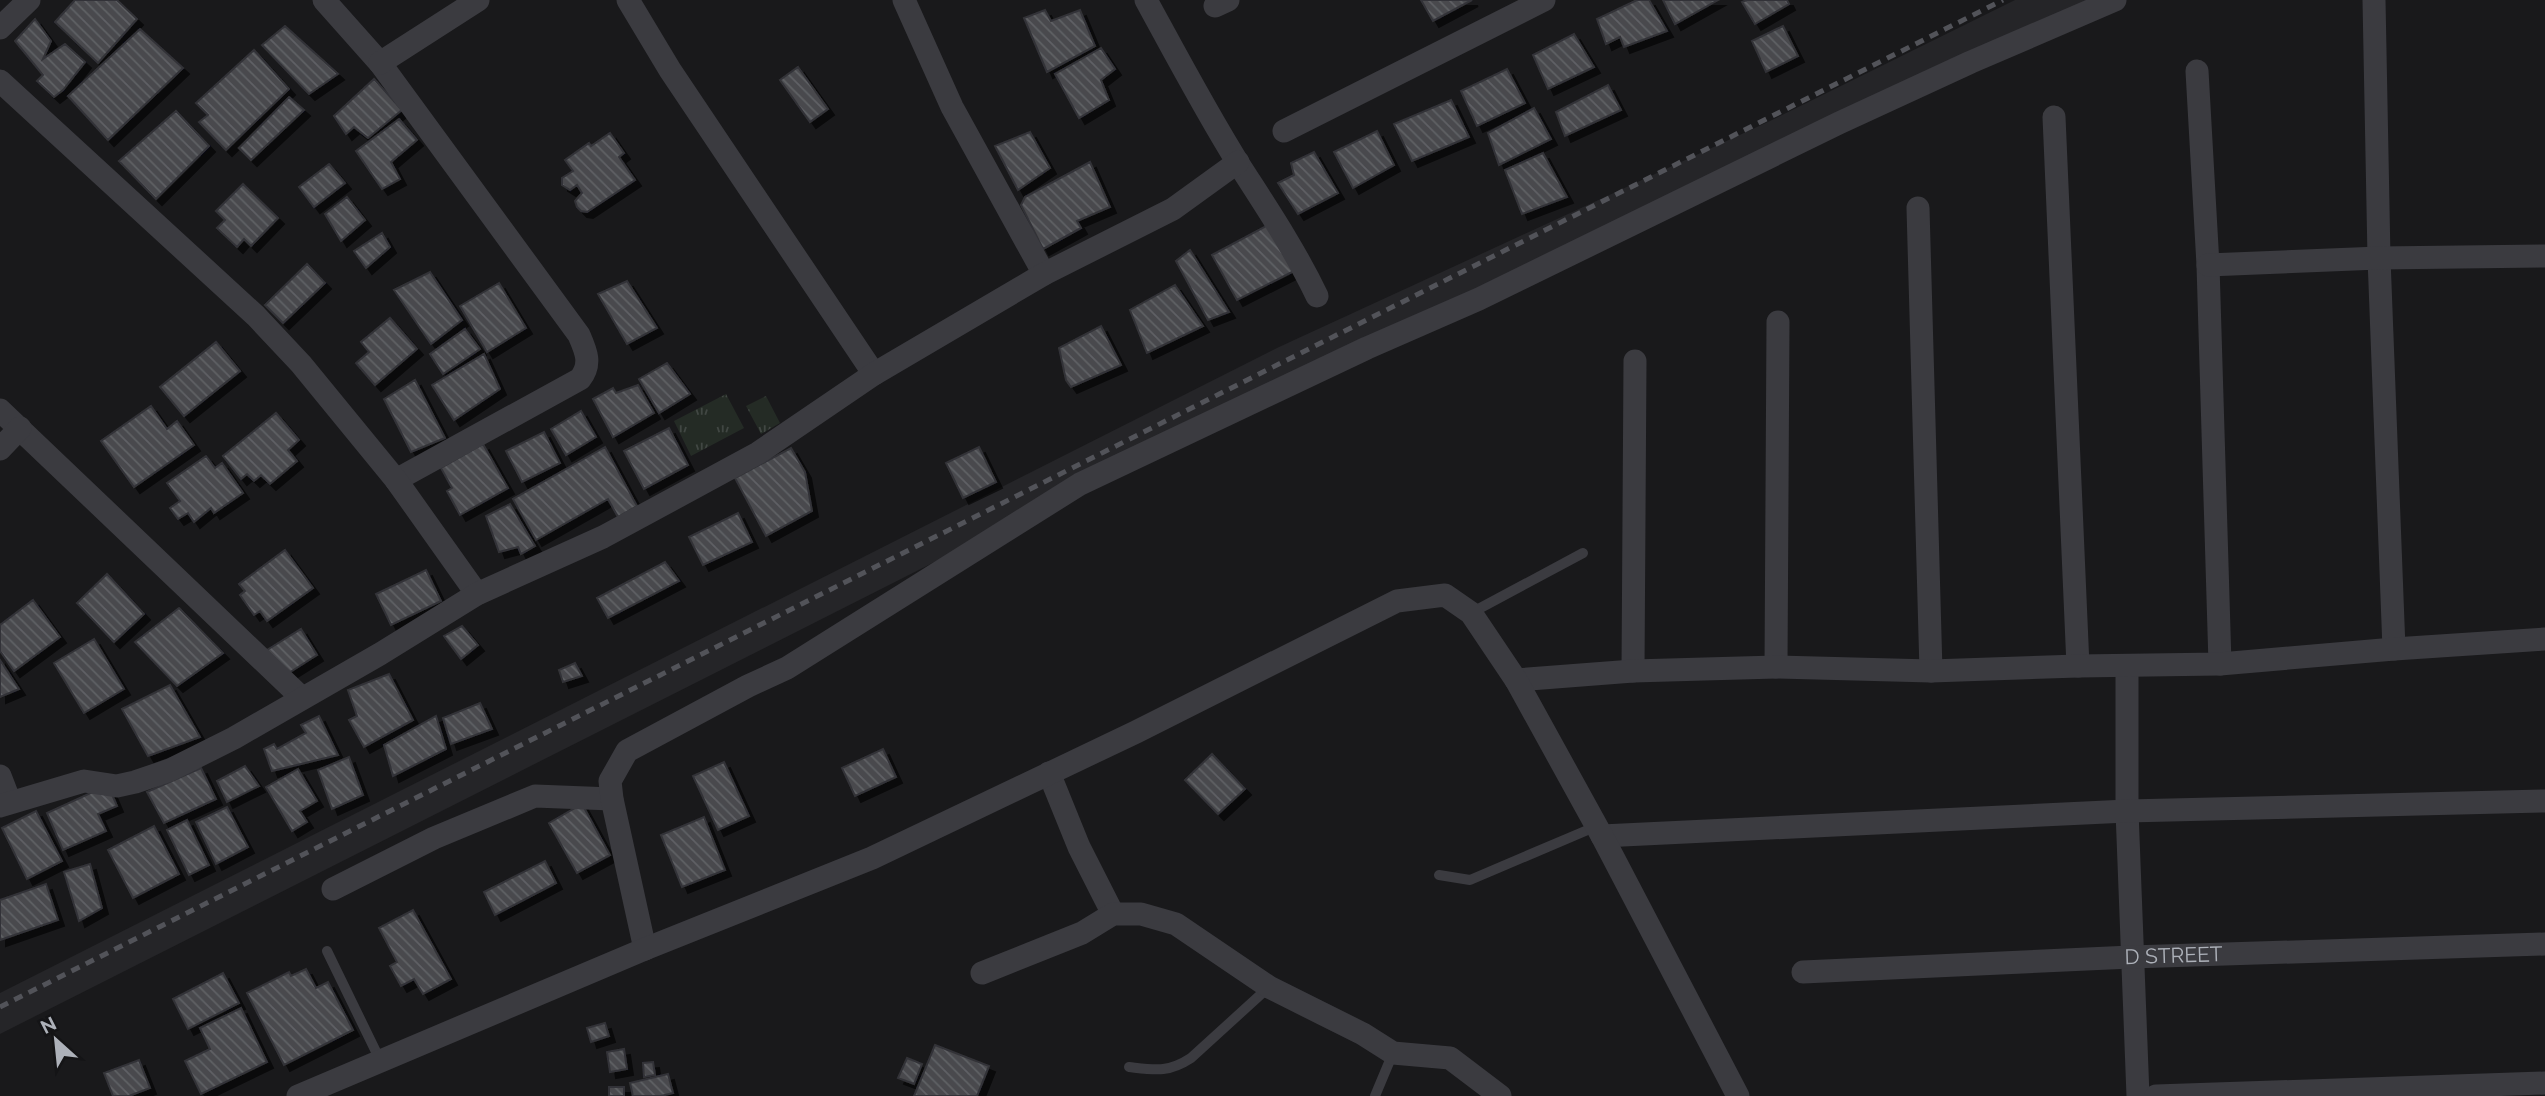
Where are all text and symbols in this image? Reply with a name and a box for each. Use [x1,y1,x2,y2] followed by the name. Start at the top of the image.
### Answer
[2124,941,2223,969] street label: D STREET
[21,1005,91,1075] north arrow
[37,1012,60,1038] text: N

